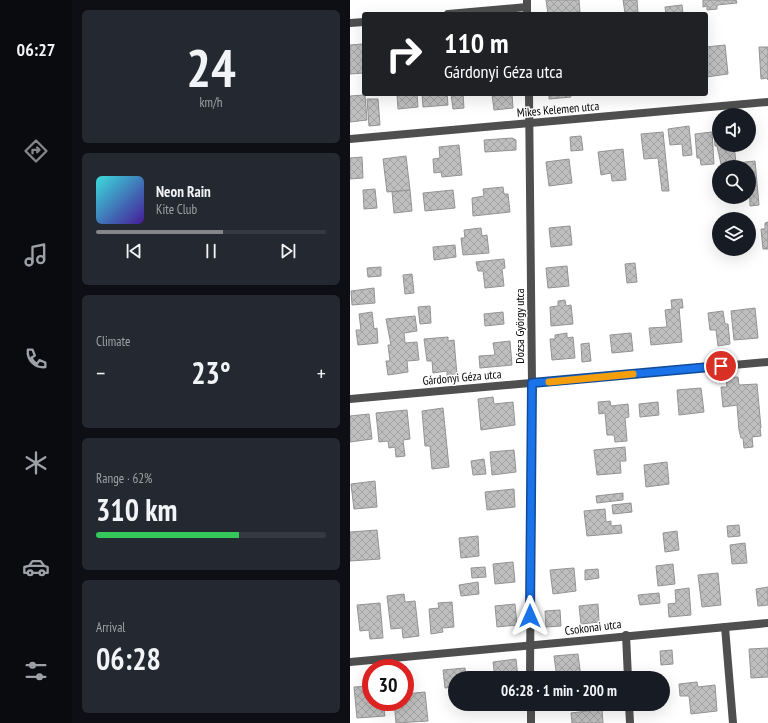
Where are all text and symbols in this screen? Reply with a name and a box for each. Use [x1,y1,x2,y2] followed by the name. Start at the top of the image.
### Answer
[444,24,508,61] text: 110 m
[378,28,430,80] icon: right
[186,34,236,101] text: 24
[17,38,55,61] text: 06:27
[444,60,563,83] text: Gárdonyi Géza utca
[199,94,223,111] text: km/h
[516,98,600,120] street label: Mikes Kelemen utca
[712,108,756,256] map controls
[712,108,756,152] button: sound
[22,137,50,165] icon: directions
[712,160,756,204] button: search
[156,182,211,201] text: Neon Rain
[156,201,197,218] text: Kite Club
[712,212,756,256] button: layers
[123,240,145,262] icon: previous
[200,240,222,262] icon: pause
[277,240,299,262] icon: next
[22,241,50,269] icon: music
[512,288,527,364] street label: Dózsa György utca
[96,333,130,350] text: Climate
[22,345,50,373] icon: phone
[704,349,738,383] pin
[191,353,231,392] text: 23°
[710,355,732,377] icon: arrive
[96,359,105,387] text: −
[317,359,326,387] text: +
[422,366,502,388] street label: Gárdonyi Géza utca
[22,449,50,477] icon: climate
[96,470,152,487] text: Range · 62%
[96,490,177,529] text: 310 km
[22,553,50,581] icon: car
[509,595,551,637] position arrow
[564,616,622,638] street label: Csokonai utca
[96,619,125,636] text: Arrival
[96,639,161,678] text: 06:28
[22,657,50,685] icon: filters
[362,659,414,711] speed limit sign: 30
[501,681,617,700] text: 06:28 · 1 min · 200 m

